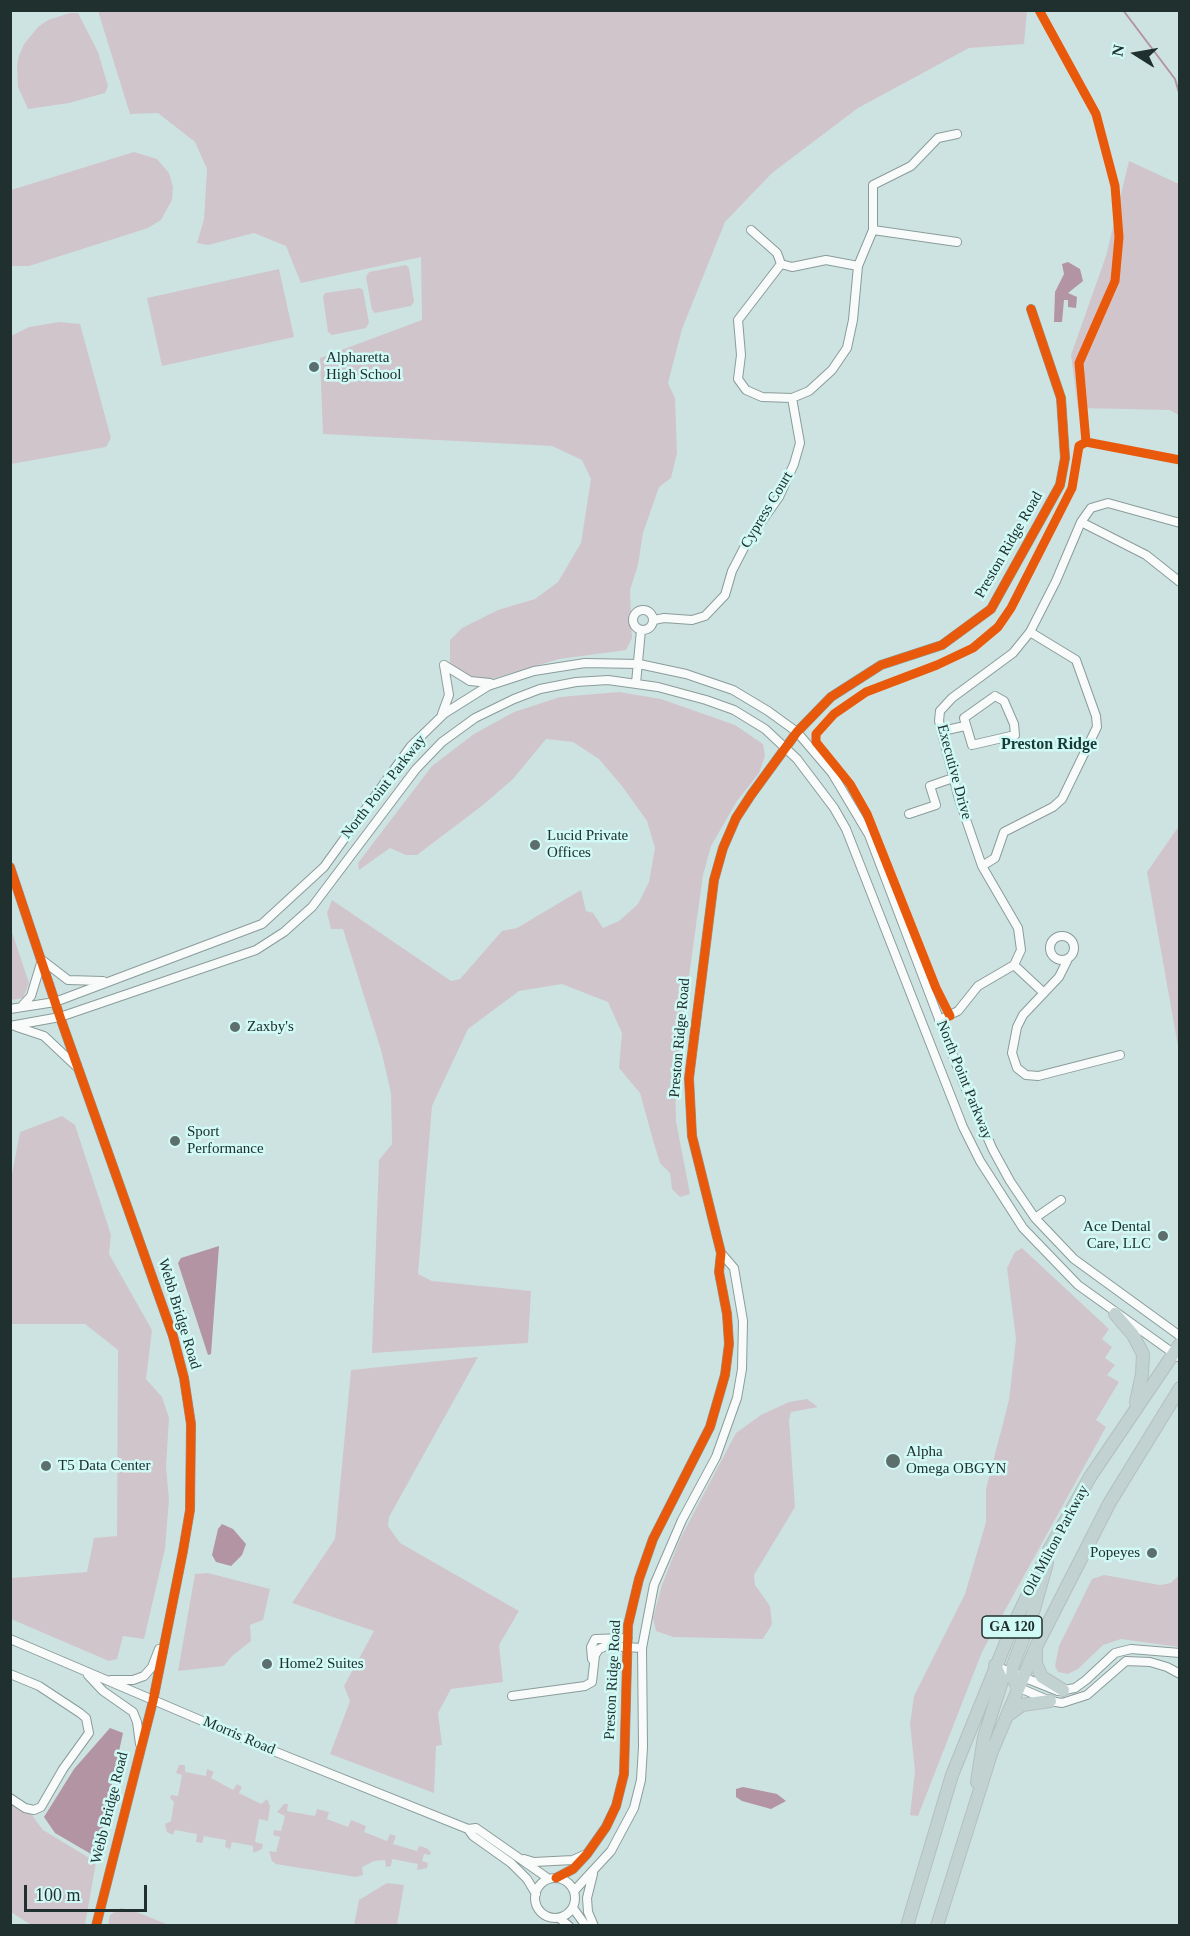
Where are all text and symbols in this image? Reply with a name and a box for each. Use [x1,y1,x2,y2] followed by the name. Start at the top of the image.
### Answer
[1106,24,1166,84] north arrow
[1108,43,1127,58] text: N
[326,349,401,384] place label: Alpharetta High School
[307,360,321,374] marker: Alpharetta High School
[737,468,797,552] street label: Cypress Court
[971,489,1047,601] street label: Preston Ridge Road
[933,722,975,822] street label: Executive Drive
[338,732,430,842] street label: North Point Parkway
[1001,735,1097,755] district label: Preston Ridge
[547,827,628,862] place label: Lucid Private Offices
[528,838,542,852] marker: Lucid Private Offices
[666,977,694,1099] street label: Preston Ridge Road
[247,1018,294,1036] place label: Zaxby's
[932,1018,996,1142] street label: North Point Parkway
[228,1020,242,1034] marker: Zaxby's
[187,1123,264,1158] place label: Sport Performance
[168,1134,182,1148] marker: Sport Performance
[1083,1218,1151,1253] place label: Ace Dental Care, LLC
[1156,1229,1170,1243] marker: Ace Dental Care, LLC
[154,1257,204,1371] street label: Webb Bridge Road
[906,1443,1006,1478] place label: Alpha Omega OBGYN
[884,1452,902,1470] marker: Alpha Omega OBGYN
[58,1457,150,1475] place label: T5 Data Center
[39,1459,53,1473] marker: T5 Data Center
[1019,1482,1093,1600] street label: Old Milton Parkway
[1090,1544,1140,1562] place label: Popeyes
[1145,1546,1159,1560] marker: Popeyes
[982,1616,1042,1638] road number: GA 120
[601,1620,625,1740] street label: Preston Ridge Road
[279,1655,364,1673] place label: Home2 Suites
[260,1657,274,1671] marker: Home2 Suites
[200,1713,278,1759] street label: Morris Road
[87,1750,133,1866] street label: Webb Bridge Road
[27,1873,150,1911] scale bar
[35,1885,81,1905] text: 100 m

